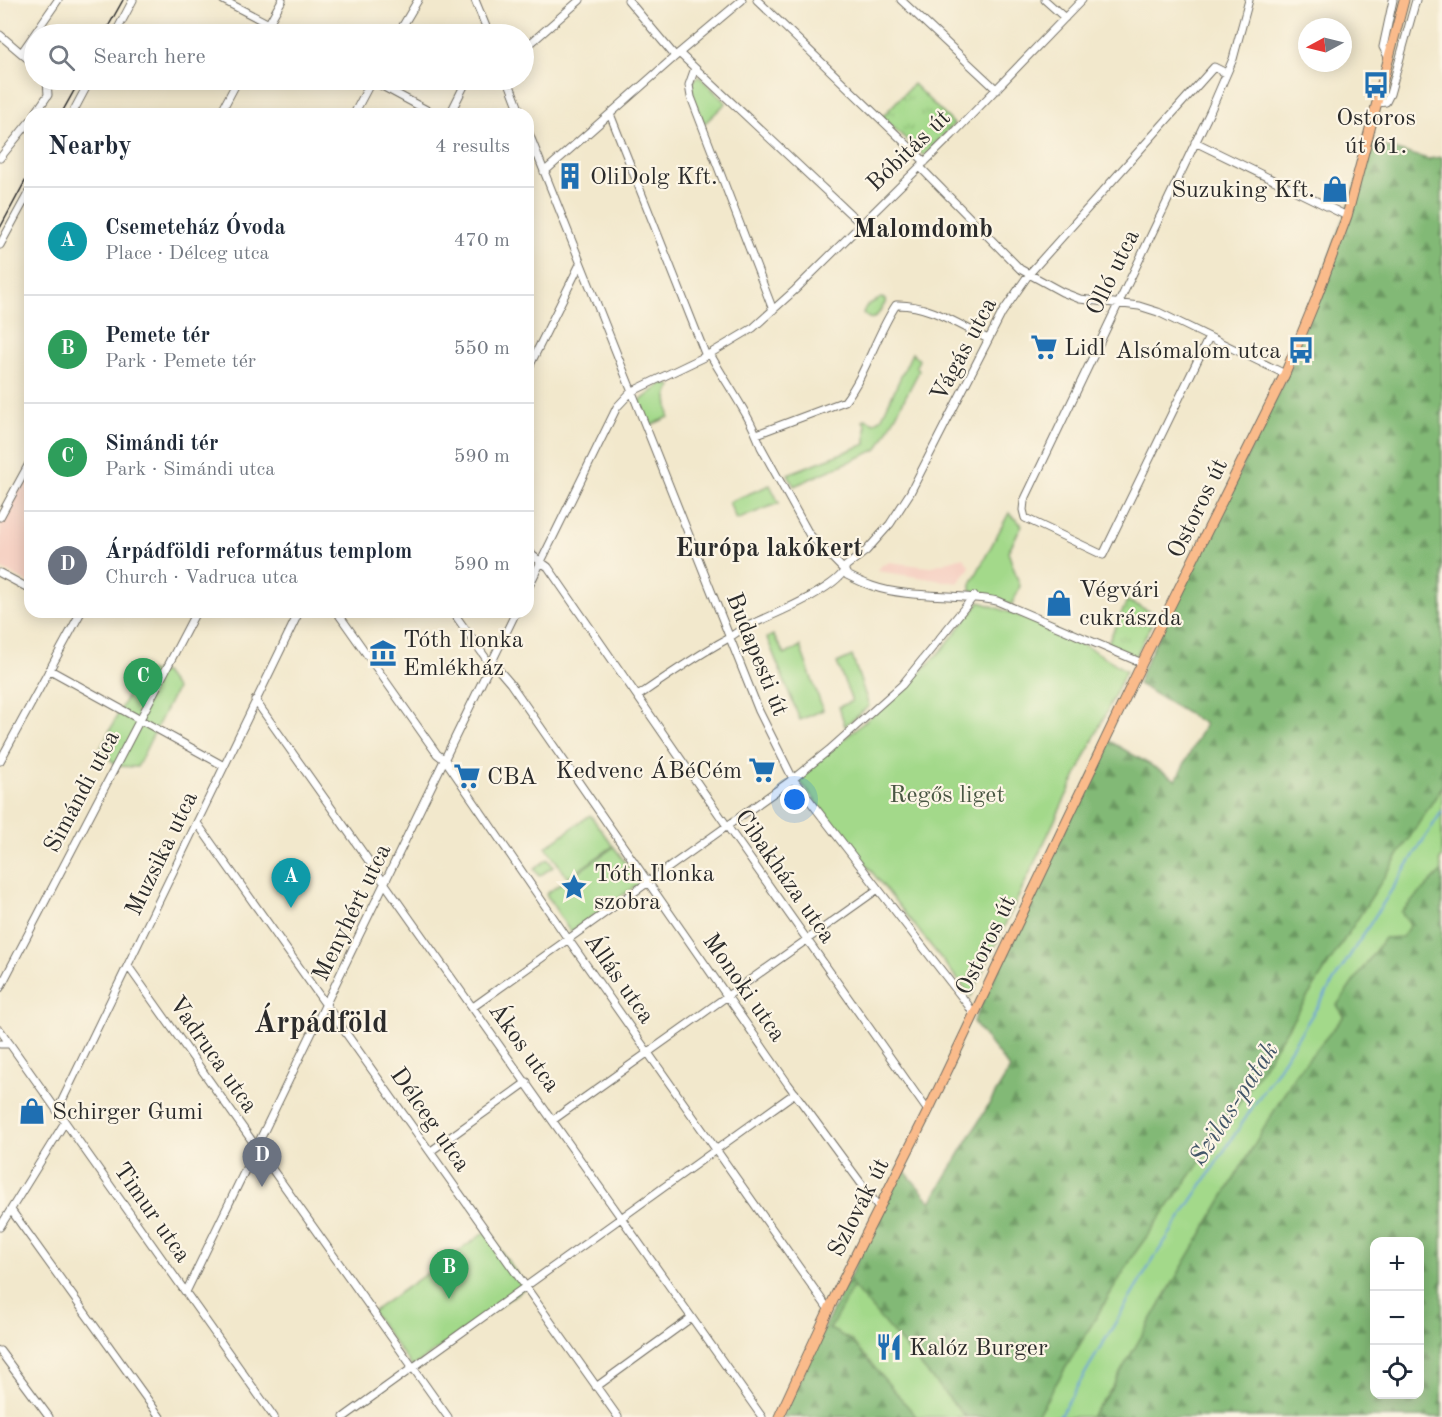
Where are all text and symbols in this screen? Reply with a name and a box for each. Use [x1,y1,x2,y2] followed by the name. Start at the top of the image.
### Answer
[1298,18,1352,72] north arrow
[24,24,534,90] search box
[45,41,78,74] icon: search
[93,46,206,68] text: Search here
[1361,70,1391,100] bus stop icon: Ostoros út 61.
[863,106,956,197] street label: Bóbitás út
[1336,107,1416,159] place label: Ostoros út 61.
[48,134,132,160] text: Nearby
[435,137,510,157] text: 4 results
[555,161,585,191] building icon: OliDolg Kft.
[590,166,718,190] place label: OliDolg Kft.
[1320,174,1350,204] shop icon: Suzuking Kft.
[1171,179,1315,203] place label: Suzuking Kft.
[105,217,286,239] text: Csemeteház Óvoda
[853,217,993,243] district label: Malomdomb
[1083,226,1145,319] street label: Olló utca
[60,231,75,251] text: A
[454,231,510,251] text: 470 m
[105,244,269,264] text: Place · Délceg utca
[927,294,1002,406] street label: Vágás utca
[105,325,210,347] text: Pemete tér
[1029,332,1059,362] supermarket icon: Lidl
[1286,335,1316,365] bus stop icon: Alsómalom utca
[1064,337,1106,361] place label: Lidl
[60,339,75,359] text: B
[454,339,510,359] text: 550 m
[1115,340,1281,364] place label: Alsómalom utca
[105,352,256,372] text: Park · Pemete tér
[105,433,219,455] text: Simándi tér
[61,447,74,467] text: C
[454,447,510,467] text: 590 m
[1164,455,1233,563] street label: Ostoros út
[105,460,275,480] text: Park · Simándi utca
[675,536,863,562] district label: Európa lakókert
[105,541,412,563] text: Árpádföldi református templom
[60,555,75,575] text: D
[454,555,510,575] text: 590 m
[105,568,298,588] text: Church · Vadruca utca
[1079,579,1182,631] place label: Végvári cukrászda
[1044,588,1074,618] shop icon: Végvári cukrászda
[721,590,792,720] street label: Budapesti út
[403,629,524,681] place label: Tóth Ilonka Emlékház
[368,638,398,668] museum icon: Tóth Ilonka Emlékház
[124,658,162,708] pin: C
[41,727,125,857] street label: Simándi utca
[747,755,777,785] supermarket icon: Kedvenc ÁBéCém
[555,756,742,784] place label: Kedvenc ÁBéCém
[452,761,482,791] supermarket icon: CBA
[487,766,537,790] place label: CBA
[889,784,1005,808] park label: Regős liget
[780,785,809,814] your location
[122,788,203,920] street label: Muzsika utca
[730,806,839,948] street label: Cibakháza utca
[309,840,396,985] street label: Menyhért utca
[272,858,310,908] pin: A
[594,863,715,915] place label: Tóth Ilonka szobra
[559,872,589,902] place icon: Tóth Ilonka szobra
[952,892,1021,1000] street label: Ostoros út
[579,927,661,1029] street label: Állás utca
[697,930,789,1047] street label: Monoki utca
[163,992,261,1118] street label: Vadruca utca
[483,997,567,1097] street label: Ákos utca
[254,1002,388,1039] district label: Árpádföld
[1185,1038,1284,1170] water label: Szilas-patak
[385,1064,474,1177] street label: Délceg utca
[17,1096,47,1126] shop icon: Schirger Gumi
[52,1101,203,1125] place label: Schirger Gumi
[242,1138,282,1187] pin: D
[825,1155,895,1261] street label: Szlovák út
[108,1159,194,1267] street label: Timur utca
[1370,1237,1424,1399] map controls
[1370,1237,1424,1291] button: +
[430,1250,468,1299] pin: B
[1370,1291,1424,1345] button: −
[874,1332,904,1362] restaurant icon: Kalóz Burger
[909,1337,1048,1361] place label: Kalóz Burger
[1370,1345,1424,1399] button: locate

